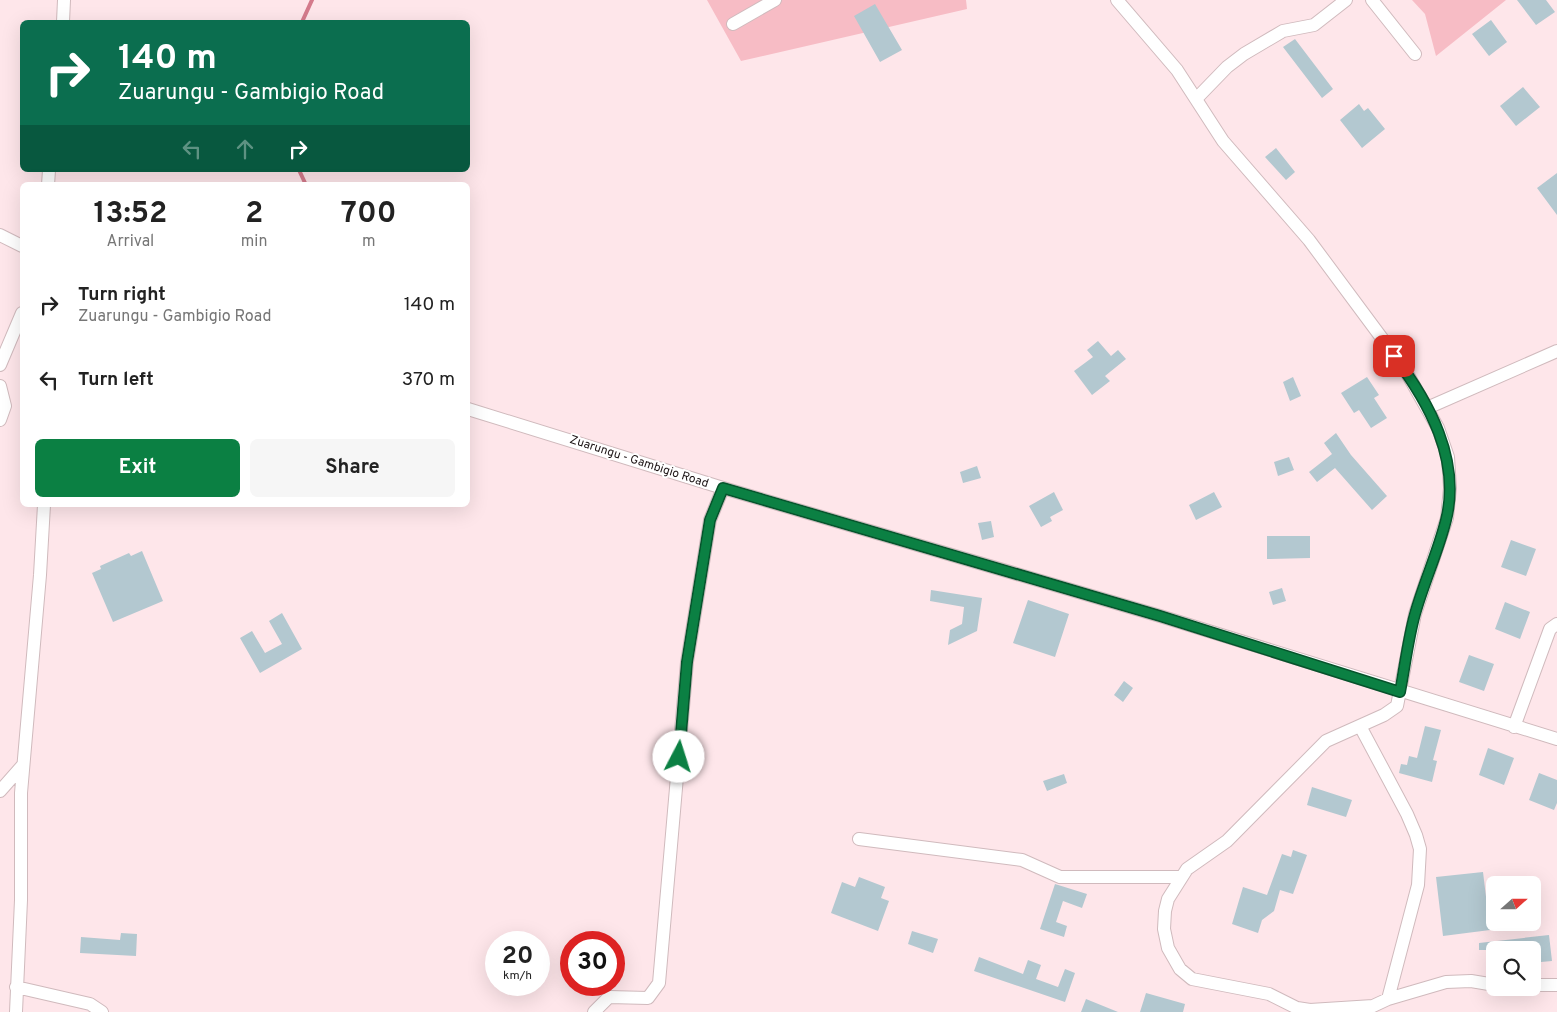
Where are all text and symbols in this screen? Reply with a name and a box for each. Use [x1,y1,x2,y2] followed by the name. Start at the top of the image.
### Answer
[118,37,217,81] text: 140 m
[35,40,100,105] icon: right
[118,80,384,107] text: Zuarungu - Gambigio Road
[178,135,206,163] icon: left
[231,135,259,163] icon: ahead
[284,135,312,163] icon: right
[93,196,167,233] text: 13:52
[245,196,263,233] text: 2
[341,196,397,233] text: 700
[107,232,154,252] text: Arrival
[241,232,267,252] text: min
[362,232,375,252] text: m
[78,283,166,307] text: Turn right
[35,291,63,319] icon: right
[404,293,455,317] text: 140 m
[78,307,271,327] text: Zuarungu - Gambigio Road
[1373,335,1415,377] pin
[1380,342,1408,370] icon: arrive
[35,366,63,394] icon: left
[78,368,154,392] text: Turn left
[402,368,455,392] text: 370 m
[568,432,710,492] street label: Zuarungu - Gambigio Road
[35,439,240,497] button: Exit
[250,439,455,497] button: Share
[652,730,704,782] position arrow
[1486,876,1541,931] north arrow
[1486,876,1541,996] map controls
[560,931,625,996] speed limit sign: 30
[502,941,533,973] text: 20
[1486,941,1541,996] button: search
[503,968,532,984] text: km/h

